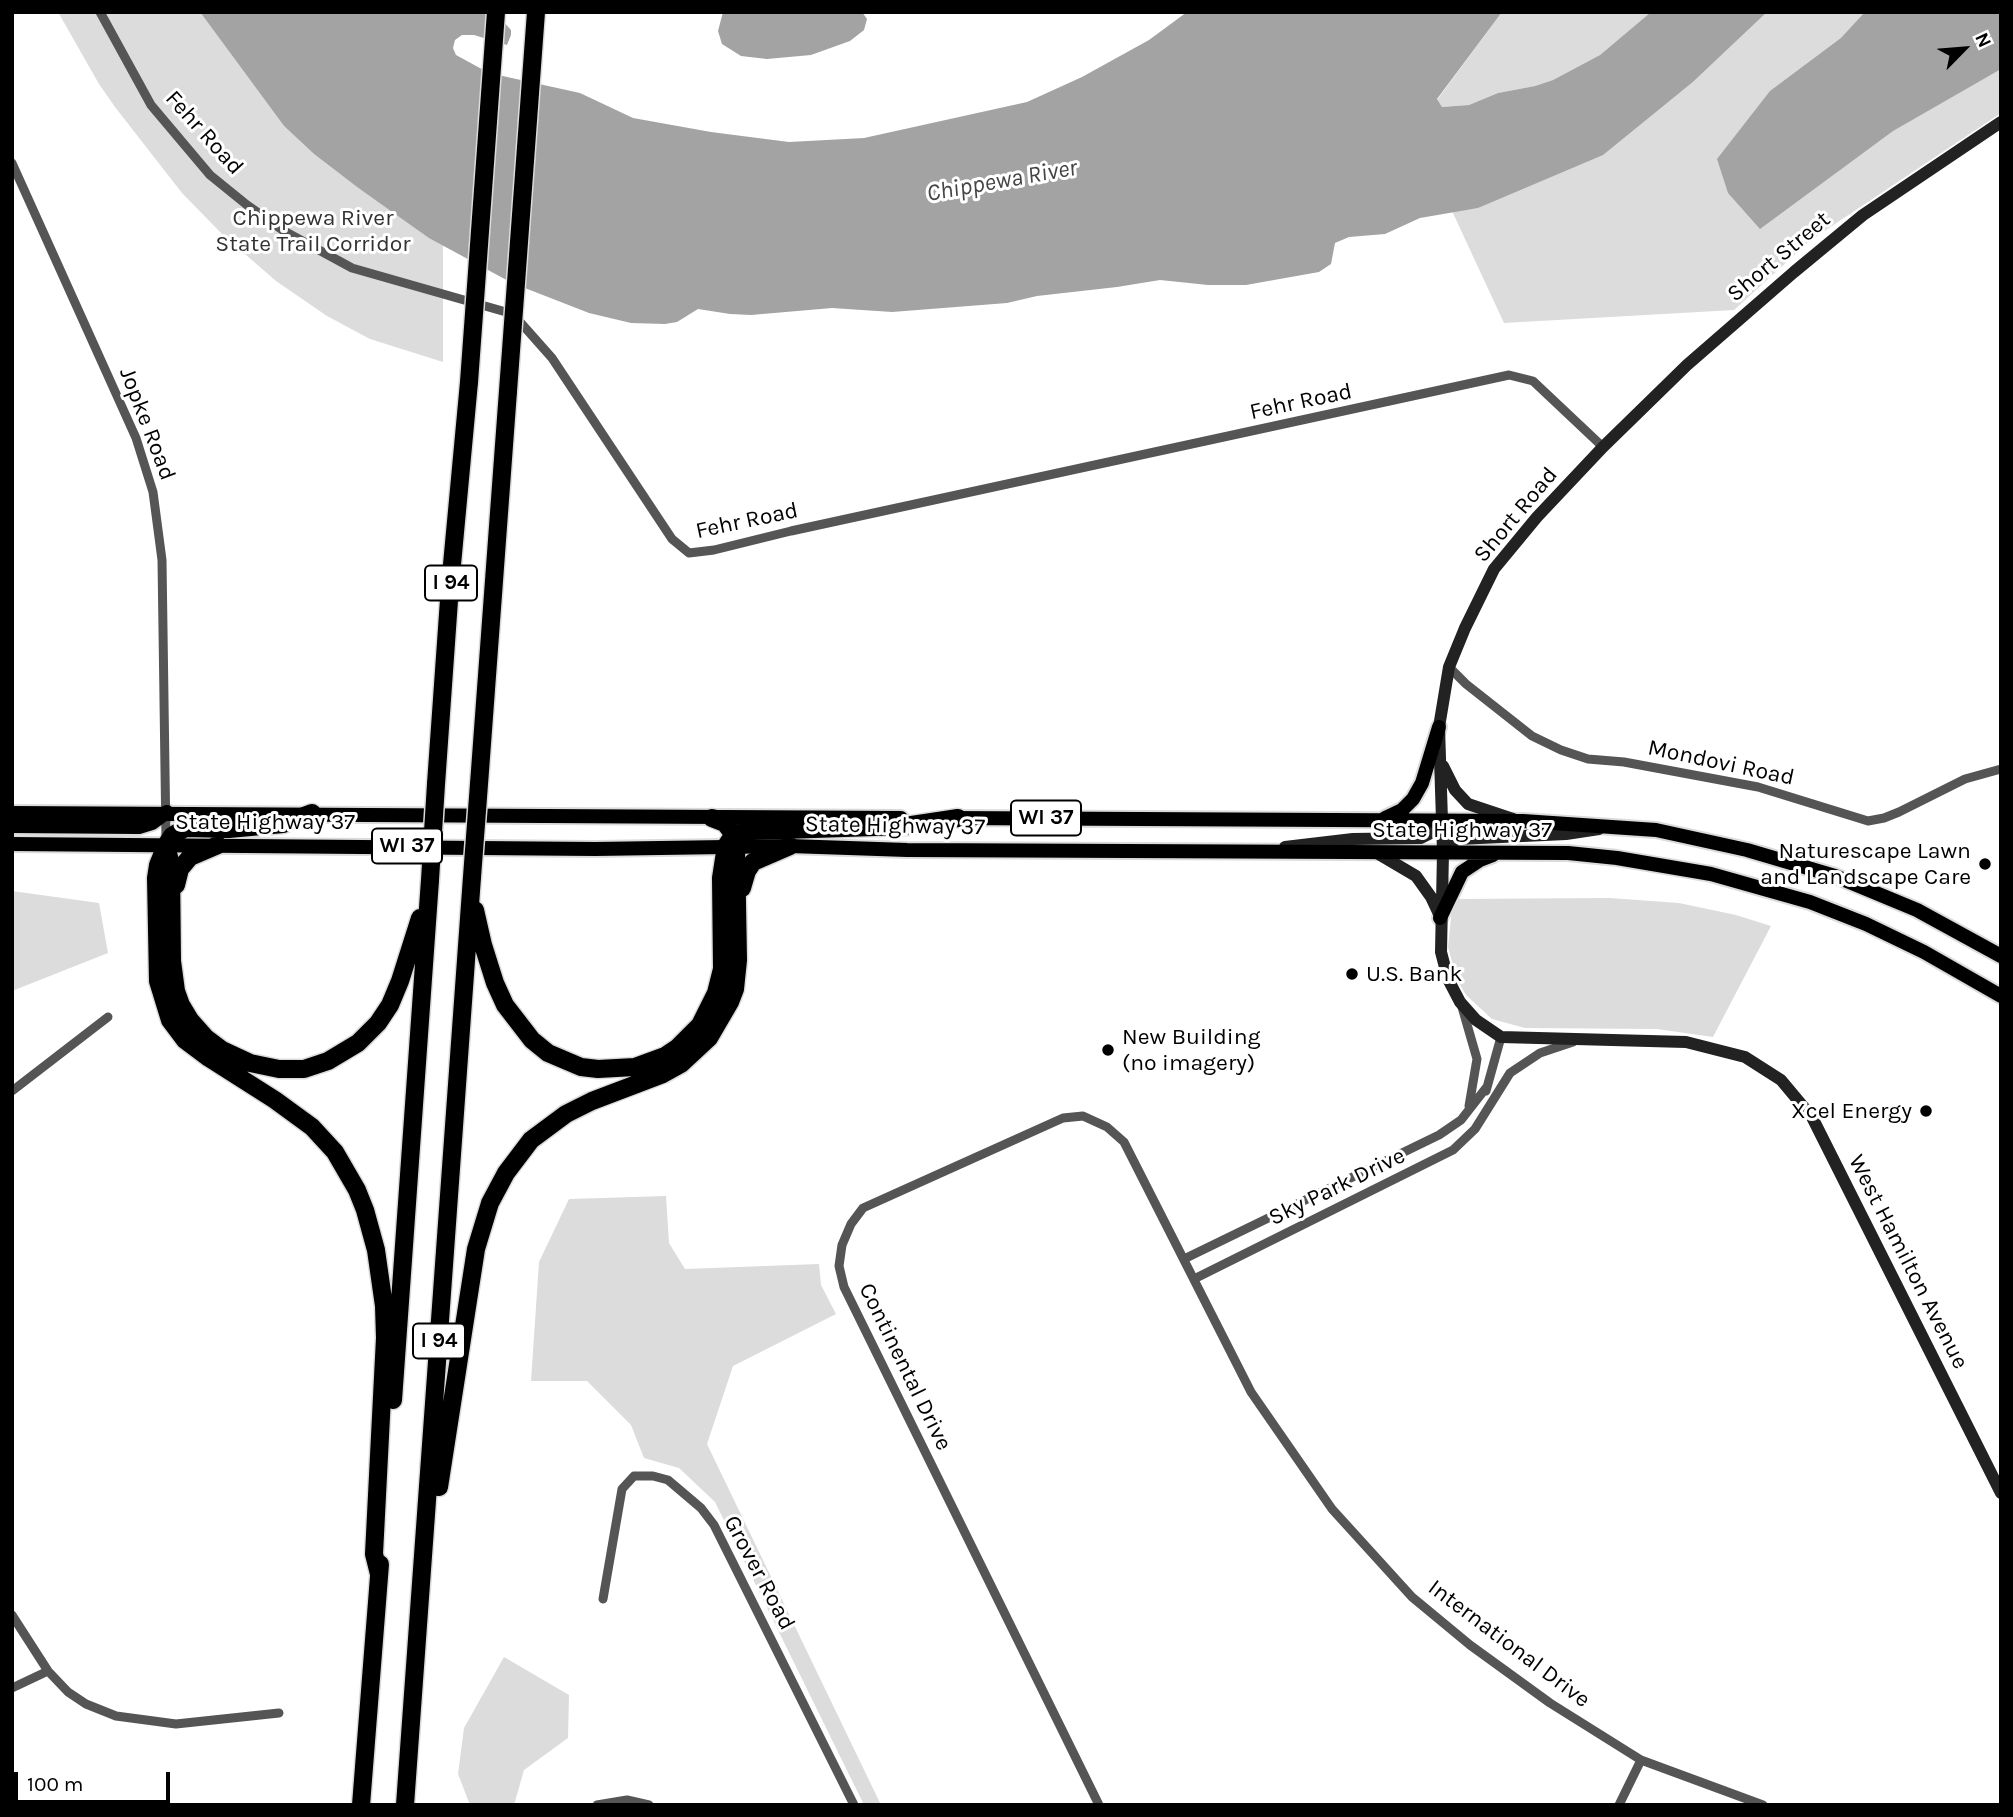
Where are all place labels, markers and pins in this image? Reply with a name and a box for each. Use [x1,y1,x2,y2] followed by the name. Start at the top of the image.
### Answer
[1760,837,1971,891] place label: Naturescape Lawn and Landscape Care
[1977,856,1993,872] marker: Naturescape Lawn and Landscape Care
[1366,960,1462,988] place label: U.S. Bank
[1344,966,1360,982] marker: U.S. Bank
[1122,1023,1261,1077] place label: New Building (no imagery)
[1100,1042,1116,1058] marker: New Building (no imagery)
[1791,1097,1912,1125] place label: Xcel Energy
[1918,1103,1934,1119] marker: Xcel Energy

